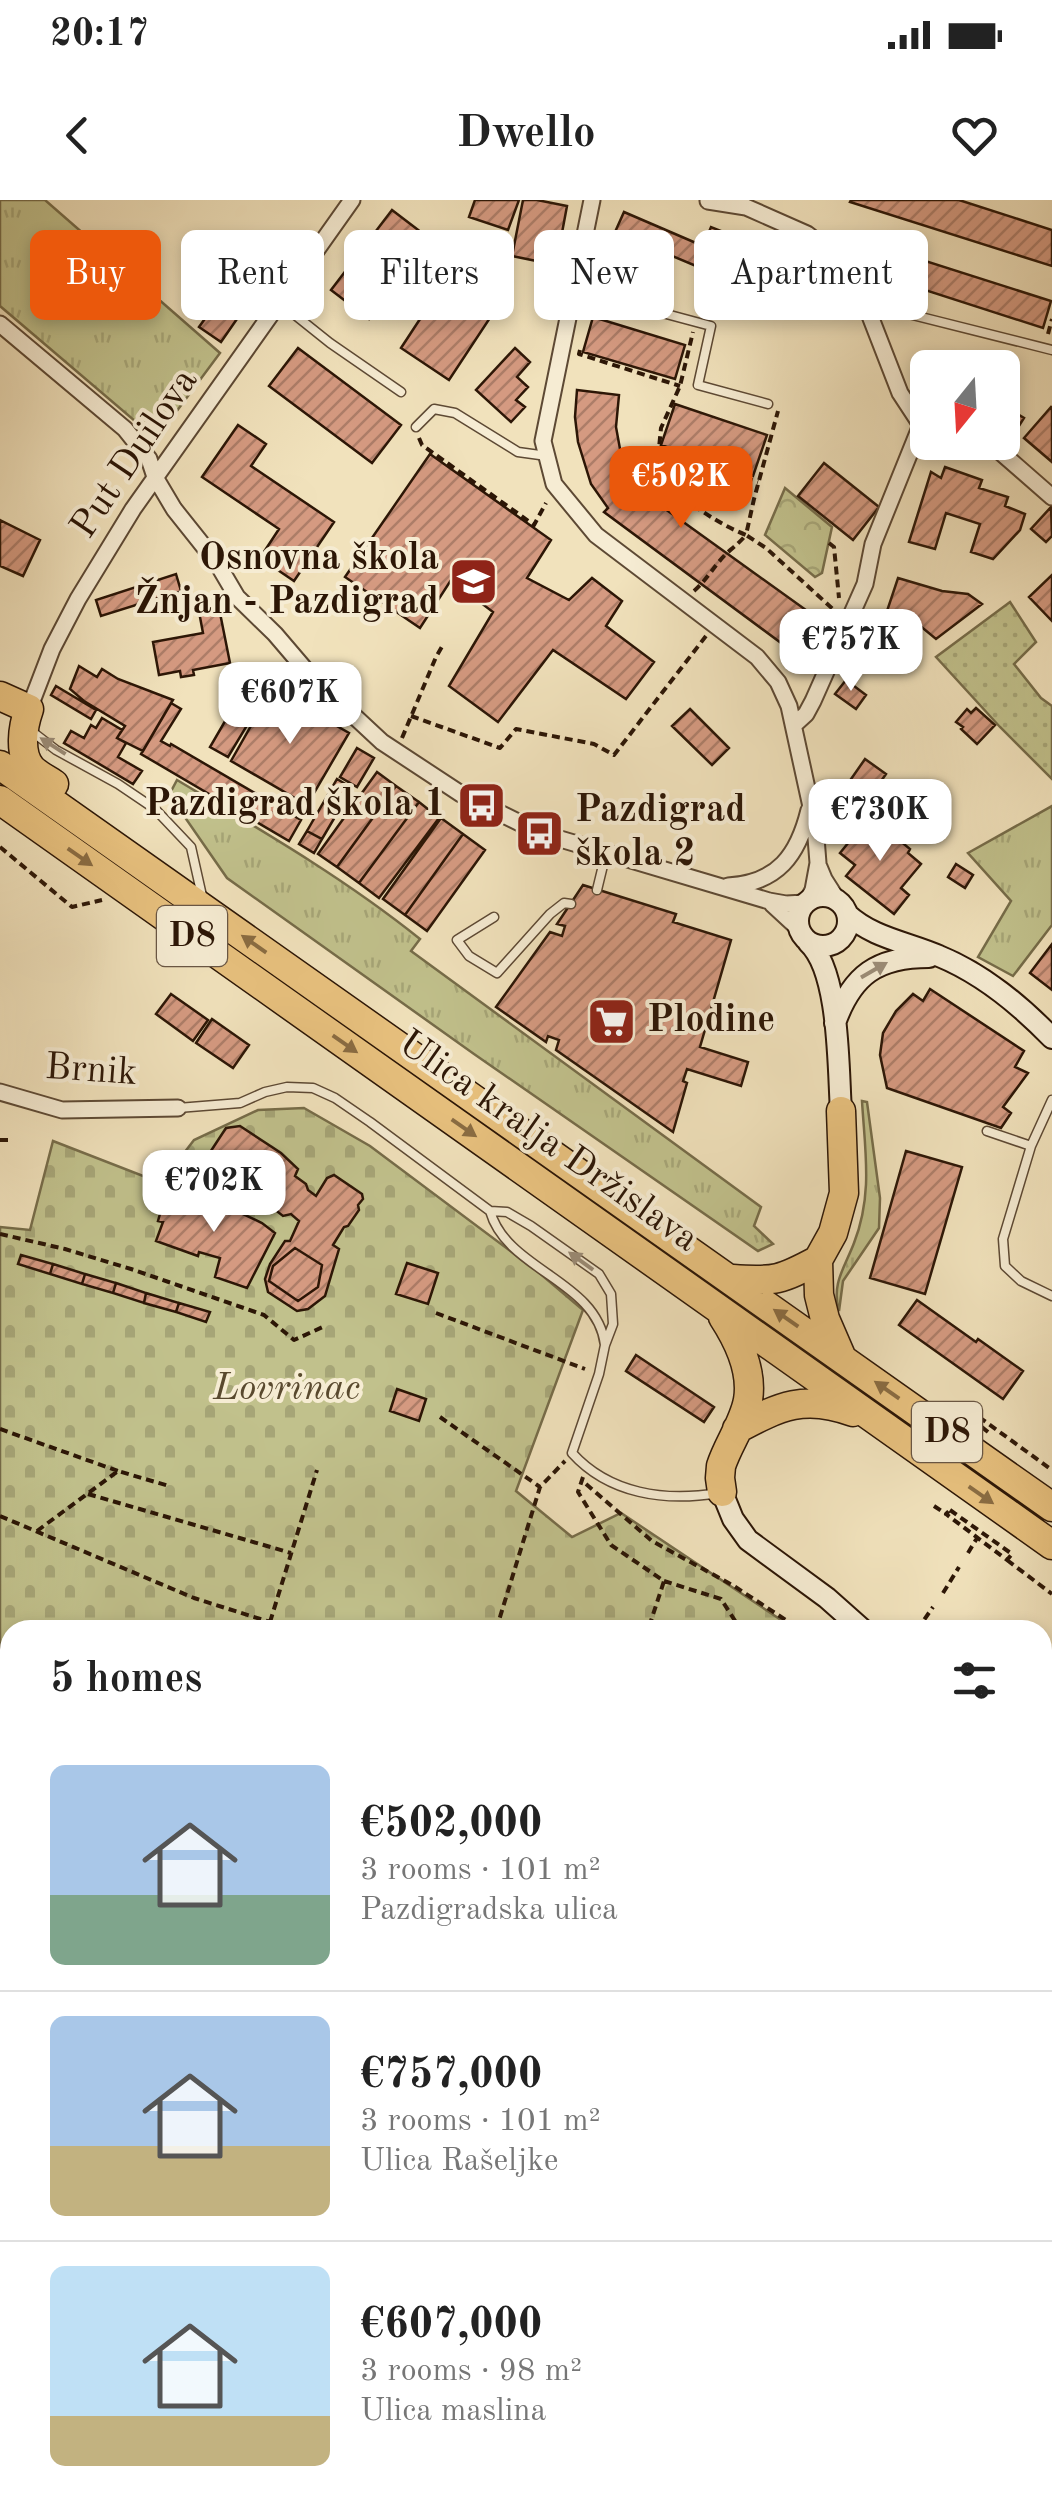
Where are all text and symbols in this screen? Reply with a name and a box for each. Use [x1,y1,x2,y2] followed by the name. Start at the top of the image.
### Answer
[50,16,149,54] text: 20:17
[50,108,105,163] icon: back
[947,108,1002,163] icon: heart
[456,112,596,157] text: Dwello
[30,230,161,320] chip: Buy
[181,230,324,320] chip: Rent
[344,230,514,320] chip: Filters
[534,230,674,320] chip: New
[694,230,928,320] chip: Apartment
[910,350,1020,460] north arrow
[910,350,1020,460] map controls
[65,362,206,546] street label: Put Duilova
[611,446,751,531] pin: €502K
[632,462,730,494] text: €502K
[134,540,439,622] place label: Osnovna škola Žnjan - Pazdigrad
[448,555,500,607] school or university icon: Osnovna škola Žnjan - Pazdigrad
[781,609,921,694] pin: €757K
[802,625,900,657] text: €757K
[220,662,360,747] pin: €607K
[241,678,339,710] text: €607K
[39,738,66,756] one-way arrow
[455,779,507,831] bus stop icon: Pazdigrad škola 1
[810,779,950,864] pin: €730K
[144,786,446,824] place label: Pazdigrad škola 1
[575,792,746,874] place label: Pazdigrad škola 2
[831,795,929,827] text: €730K
[514,807,566,859] bus stop icon: Pazdigrad škola 2
[66,847,93,866] one-way arrow
[157,906,227,966] road number: D8
[241,935,267,954] one-way arrow
[860,962,888,980] one-way arrow
[586,995,638,1047] supermarket icon: Plodine
[647,1002,775,1040] place label: Plodine
[391,1024,705,1260] street label: Ulica kralja Držislava
[332,1034,358,1054] one-way arrow
[44,1049,138,1093] street label: Brnik
[450,1118,477,1137] one-way arrow
[144,1150,284,1235] pin: €702K
[165,1166,263,1198] text: €702K
[568,1252,594,1272] one-way arrow
[773,1309,800,1328] one-way arrow
[212,1370,361,1408] park label: Lovrinac
[874,1381,900,1400] one-way arrow
[912,1402,982,1462] road number: D8
[968,1485,994,1504] one-way arrow
[947,1653,1002,1708] icon: filters
[50,1659,202,1701] text: 5 homes
[360,1804,542,1846] text: €502,000
[130,1805,250,1925] icon: home
[360,1855,601,1887] text: 3 rooms · 101 m²
[360,1895,618,1927] text: Pazdigradska ulica
[360,2055,542,2097] text: €757,000
[130,2056,250,2176] icon: home
[360,2106,601,2138] text: 3 rooms · 101 m²
[360,2146,559,2178] text: Ulica Rašeljke
[360,2305,542,2347] text: €607,000
[130,2306,250,2426] icon: home
[360,2356,582,2388] text: 3 rooms · 98 m²
[360,2396,546,2428] text: Ulica maslina

